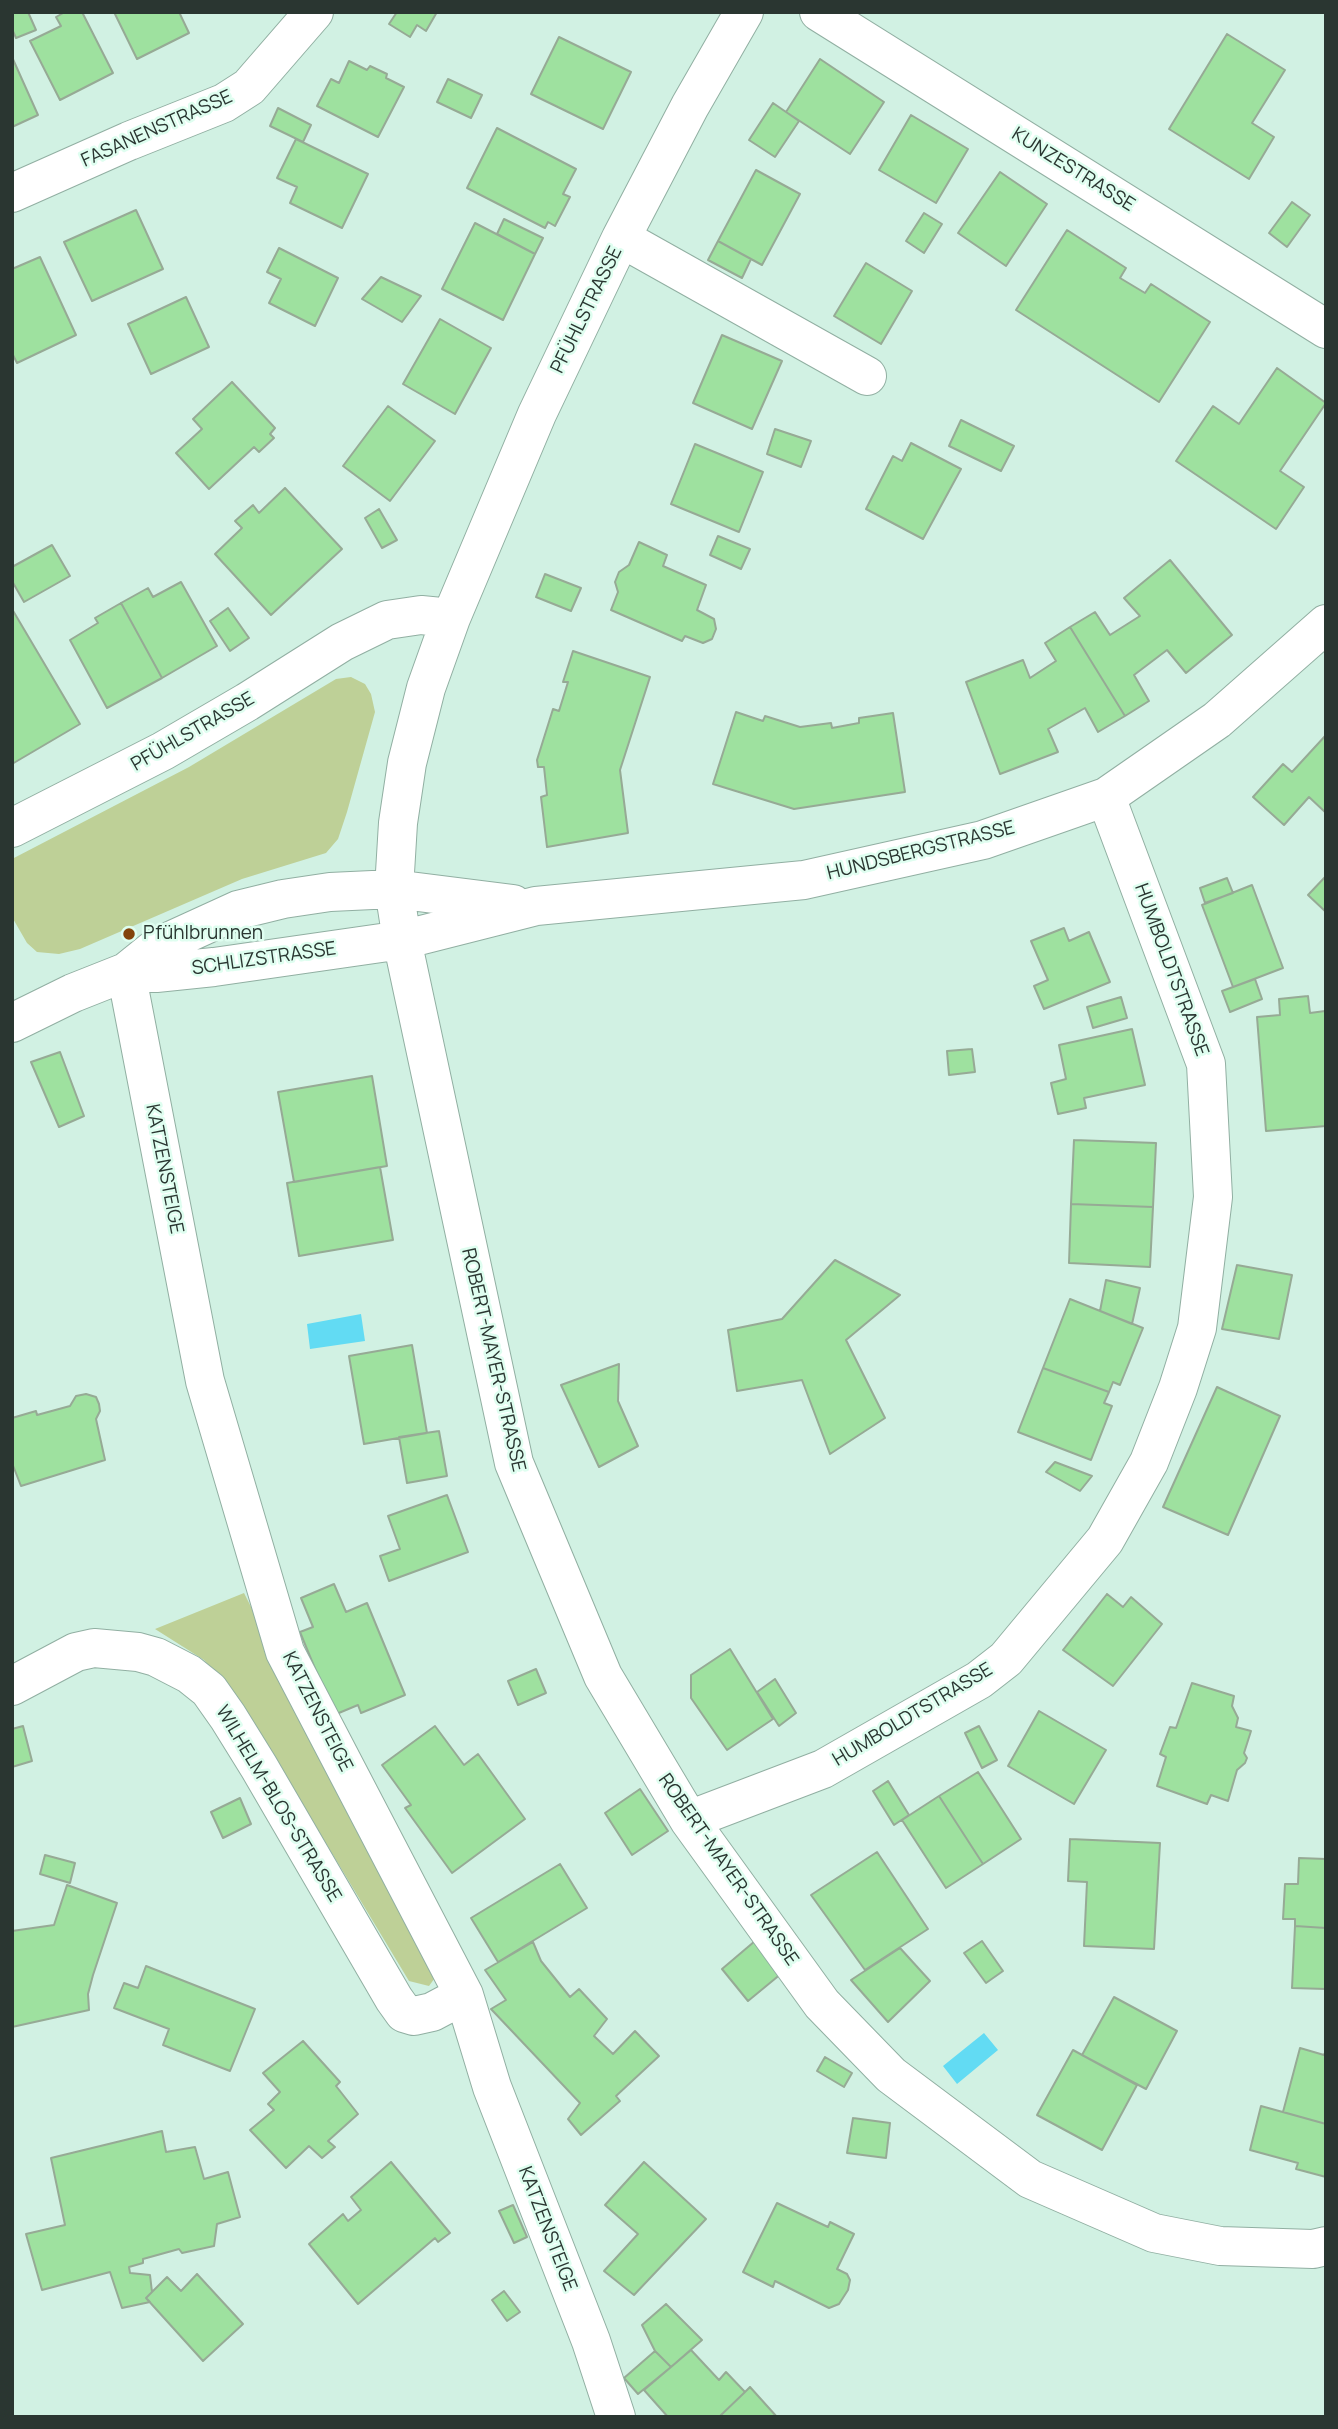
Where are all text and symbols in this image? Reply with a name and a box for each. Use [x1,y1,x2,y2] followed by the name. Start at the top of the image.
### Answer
[78,85,236,173] street label: FASANENSTRASSE
[1007,123,1139,217] street label: KUNZESTRASSE
[546,243,628,377] street label: PFÜHLSTRASSE
[127,688,259,776] street label: PFÜHLSTRASSE
[825,817,1017,885] street label: HUNDSBERGSTRASSE
[1129,880,1213,1060] street label: HUMBOLDTSTRASSE
[143,923,263,945] place label: Pfühlbrunnen
[121,926,137,942] marker: Pfühlbrunnen
[190,938,338,980] street label: SCHLIZSTRASSE
[140,1102,188,1236] street label: KATZENSTEIGE
[456,1246,530,1474] street label: ROBERT-MAYER-STRASSE
[277,1648,357,1776] street label: KATZENSTEIGE
[829,1658,997,1772] street label: HUMBOLDTSTRASSE
[210,1702,346,1906] street label: WILHELM-BLOS-STRASSE
[653,1770,803,1970] street label: ROBERT-MAYER-STRASSE
[513,2164,581,2294] street label: KATZENSTEIGE

